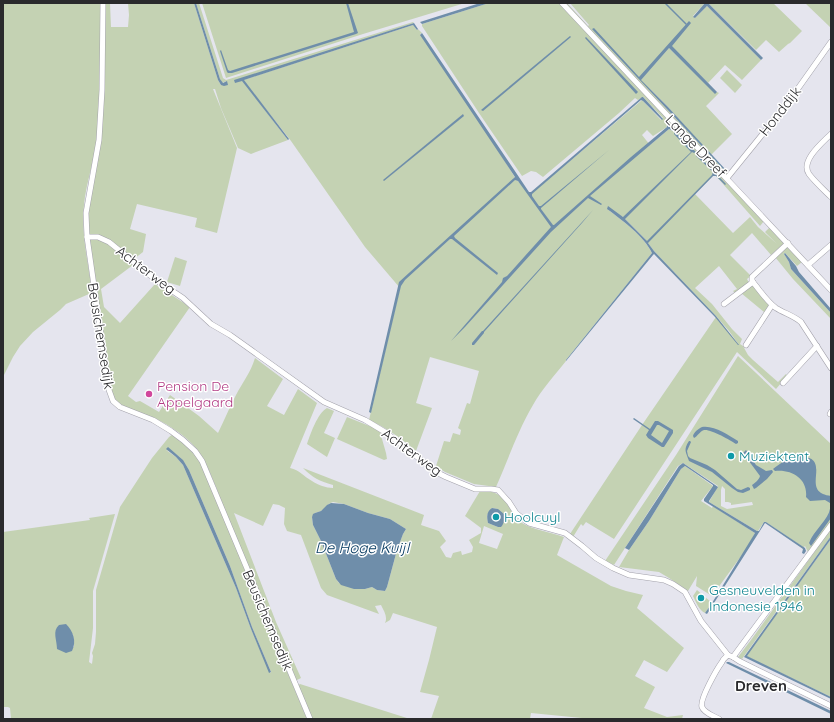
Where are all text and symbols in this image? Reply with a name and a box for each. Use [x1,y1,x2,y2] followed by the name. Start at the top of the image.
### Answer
[755,83,805,139] street label: Honddijk
[662,111,730,181] street label: Lange Dreef
[113,242,179,298] street label: Achterweg
[84,281,118,391] street label: Beusichemsedijk
[157,377,233,411] place label: Pension De Appelgaard
[144,389,154,399] marker: Pension De Appelgaard
[378,424,446,480] street label: Achterweg
[739,447,809,465] place label: Muziektent
[726,451,736,461] marker: Muziektent
[504,508,560,526] place label: Hoolcuyl
[491,512,501,522] marker: Hoolcuyl
[315,538,411,557] water label: De Hoge Kuijl
[239,567,297,673] street label: Beusichemsedijk
[709,581,815,615] place label: Gesneuvelden in Indonesie 1946
[696,593,706,603] marker: Gesneuvelden in Indonesie 1946
[735,676,787,695] district label: Dreven

